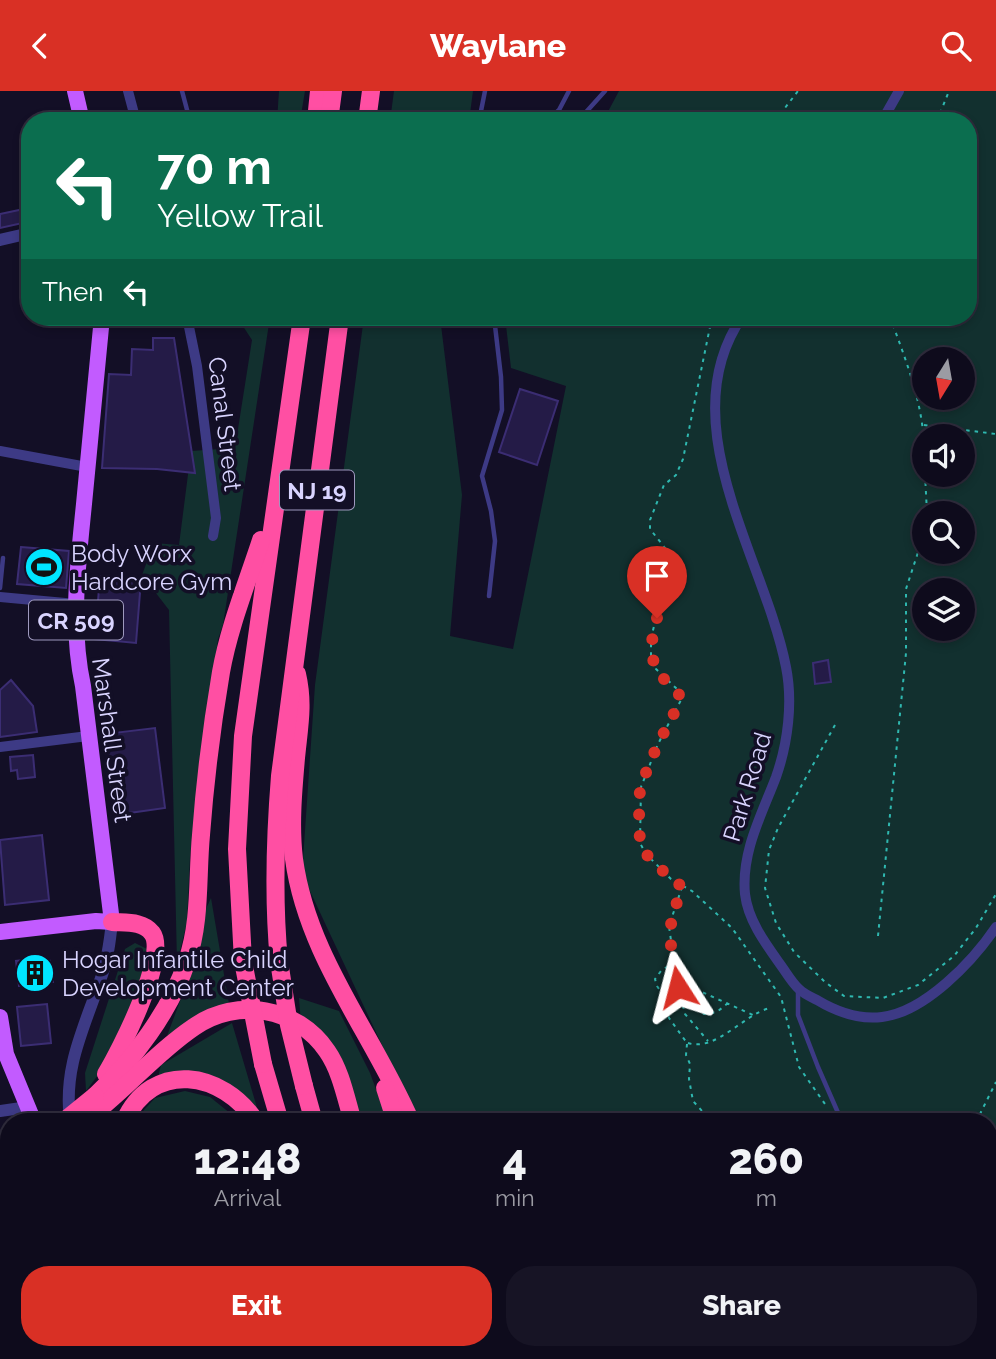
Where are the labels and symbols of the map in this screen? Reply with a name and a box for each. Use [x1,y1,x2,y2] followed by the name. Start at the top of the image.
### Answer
[912,347,975,409] north arrow
[202,355,248,493] street label: Canal Street
[280,471,354,509] road number: NJ 19
[71,539,232,596] place label: Body Worx Hardcore Gym
[23,546,65,588] sports icon: Body Worx Hardcore Gym
[627,546,687,618] pin
[29,600,123,639] road number: CR 509
[86,656,138,824] street label: Marshall Street
[717,729,777,845] street label: Park Road
[62,945,294,1002] place label: Hogar Infantile Child Development Center
[641,950,715,1024] position arrow
[14,952,56,994] building icon: Hogar Infantile Child Development Center

